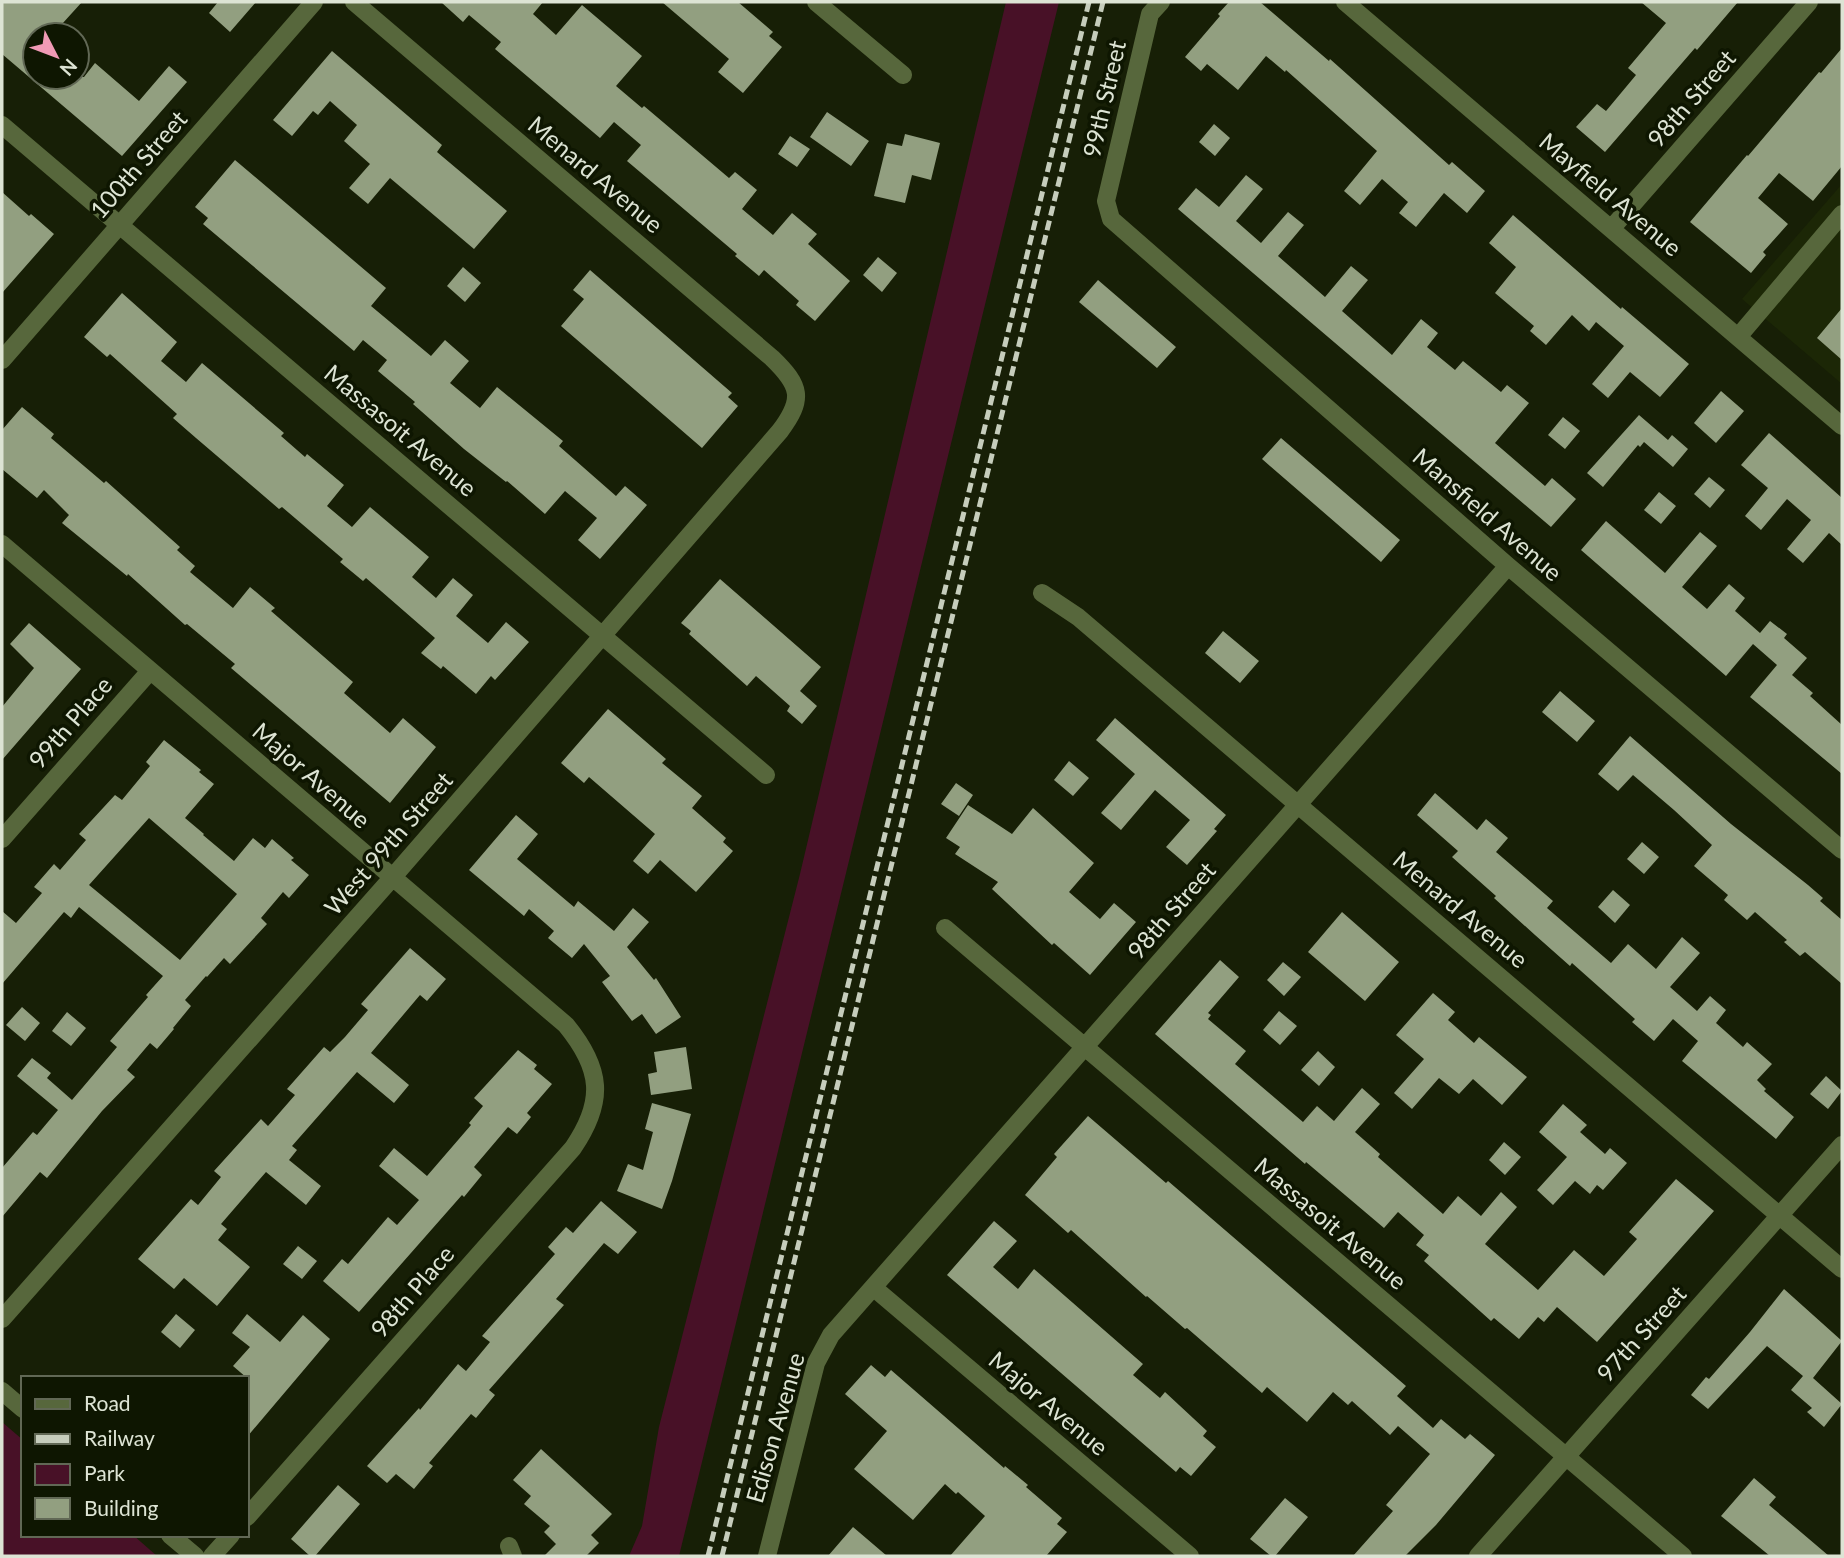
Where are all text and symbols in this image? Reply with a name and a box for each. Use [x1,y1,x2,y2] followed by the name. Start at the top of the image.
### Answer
[21,21,91,91] north arrow
[1076,37,1131,160] street label: 99th Street
[1641,43,1741,153] street label: 98th Street
[56,55,82,81] text: N
[83,104,193,224] street label: 100th Street
[523,109,669,238] street label: Menard Avenue
[1534,126,1688,262] street label: Mayfield Avenue
[319,358,483,502] street label: Massasoit Avenue
[1408,441,1568,586] street label: Mansfield Avenue
[22,670,117,774] street label: 99th Place
[247,716,377,834] street label: Major Avenue
[318,765,458,921] street label: West 99th Street
[1388,844,1534,973] street label: Menard Avenue
[1121,855,1221,965] street label: 98th Street
[1249,1151,1413,1295] street label: Massasoit Avenue
[364,1239,459,1343] street label: 98th Place
[1590,1279,1692,1387] street label: 97th Street
[984,1345,1114,1461] street label: Major Avenue
[739,1349,810,1506] street label: Edison Avenue
[21,1376,248,1537] legend
[84,1390,131,1415] text: Road
[84,1425,155,1450] text: Railway
[84,1460,125,1485] text: Park
[84,1495,159,1520] text: Building

